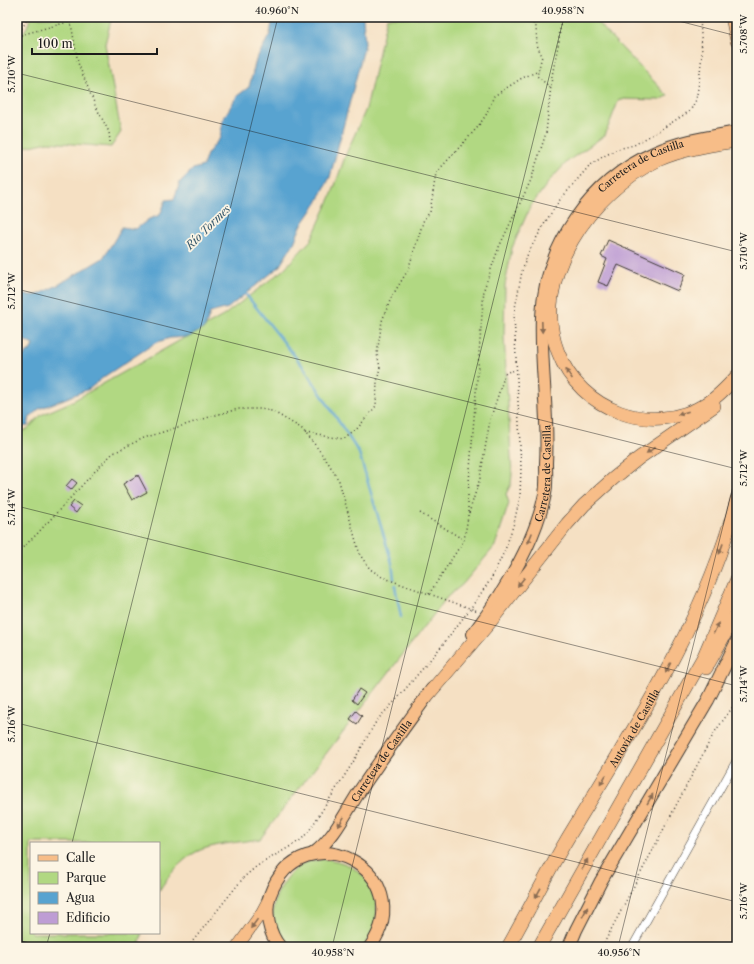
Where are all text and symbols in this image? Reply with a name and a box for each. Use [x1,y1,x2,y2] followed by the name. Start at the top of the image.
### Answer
[255,4,299,17] text: 40.960°N
[541,4,585,17] text: 40.958°N
[737,13,750,54] text: 5.708°W
[32,30,157,56] scale bar
[38,36,73,51] text: 100 m
[5,54,18,93] text: 5.710°W
[595,137,686,195] street label: Carretera de Castilla
[182,202,233,253] water label: Río Tormes
[737,231,750,270] text: 5.710°W
[5,271,18,310] text: 5.712°W
[539,321,545,334] one-way arrow
[565,369,573,379] one-way arrow
[677,411,689,417] one-way arrow
[532,424,554,524] street label: Carretera de Castilla
[645,446,656,454] one-way arrow
[737,448,750,487] text: 5.712°W
[5,487,18,526] text: 5.714°W
[527,533,533,545] one-way arrow
[717,544,723,556] one-way arrow
[517,577,526,588] one-way arrow
[713,623,719,634] one-way arrow
[664,662,671,674] one-way arrow
[737,664,750,703] text: 5.714°W
[606,686,663,770] street label: Autovía de Castilla
[5,704,18,743] text: 5.716°W
[348,717,415,805] street label: Carretera de Castilla
[599,775,607,785] one-way arrow
[647,793,654,805] one-way arrow
[337,816,344,828] one-way arrow
[30,842,160,934] legend
[66,850,96,865] text: Calle
[582,858,588,870] one-way arrow
[66,870,107,885] text: Parque
[737,881,750,920] text: 5.716°W
[535,887,541,899] one-way arrow
[65,890,96,905] text: Agua
[582,906,588,918] one-way arrow
[66,910,110,925] text: Edificio
[250,918,258,929] one-way arrow
[311,946,355,959] text: 40.958°N
[598,946,640,959] text: 40.956°N

